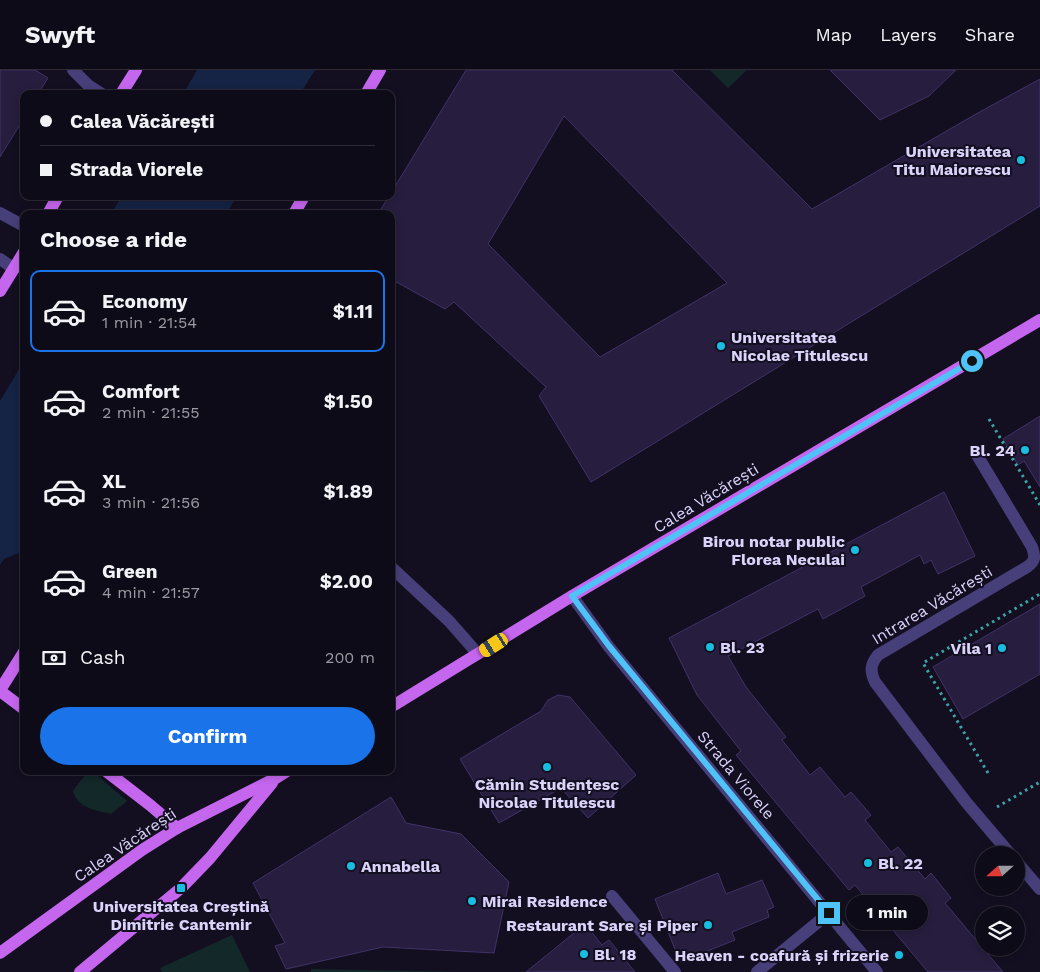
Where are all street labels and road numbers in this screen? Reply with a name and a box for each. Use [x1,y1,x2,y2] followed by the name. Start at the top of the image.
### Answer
[650,459,762,537] street label: Calea Văcărești
[868,562,996,648] street label: Intrarea Văcărești
[693,727,779,823] street label: Strada Viorele
[70,804,180,886] street label: Calea Văcărești

